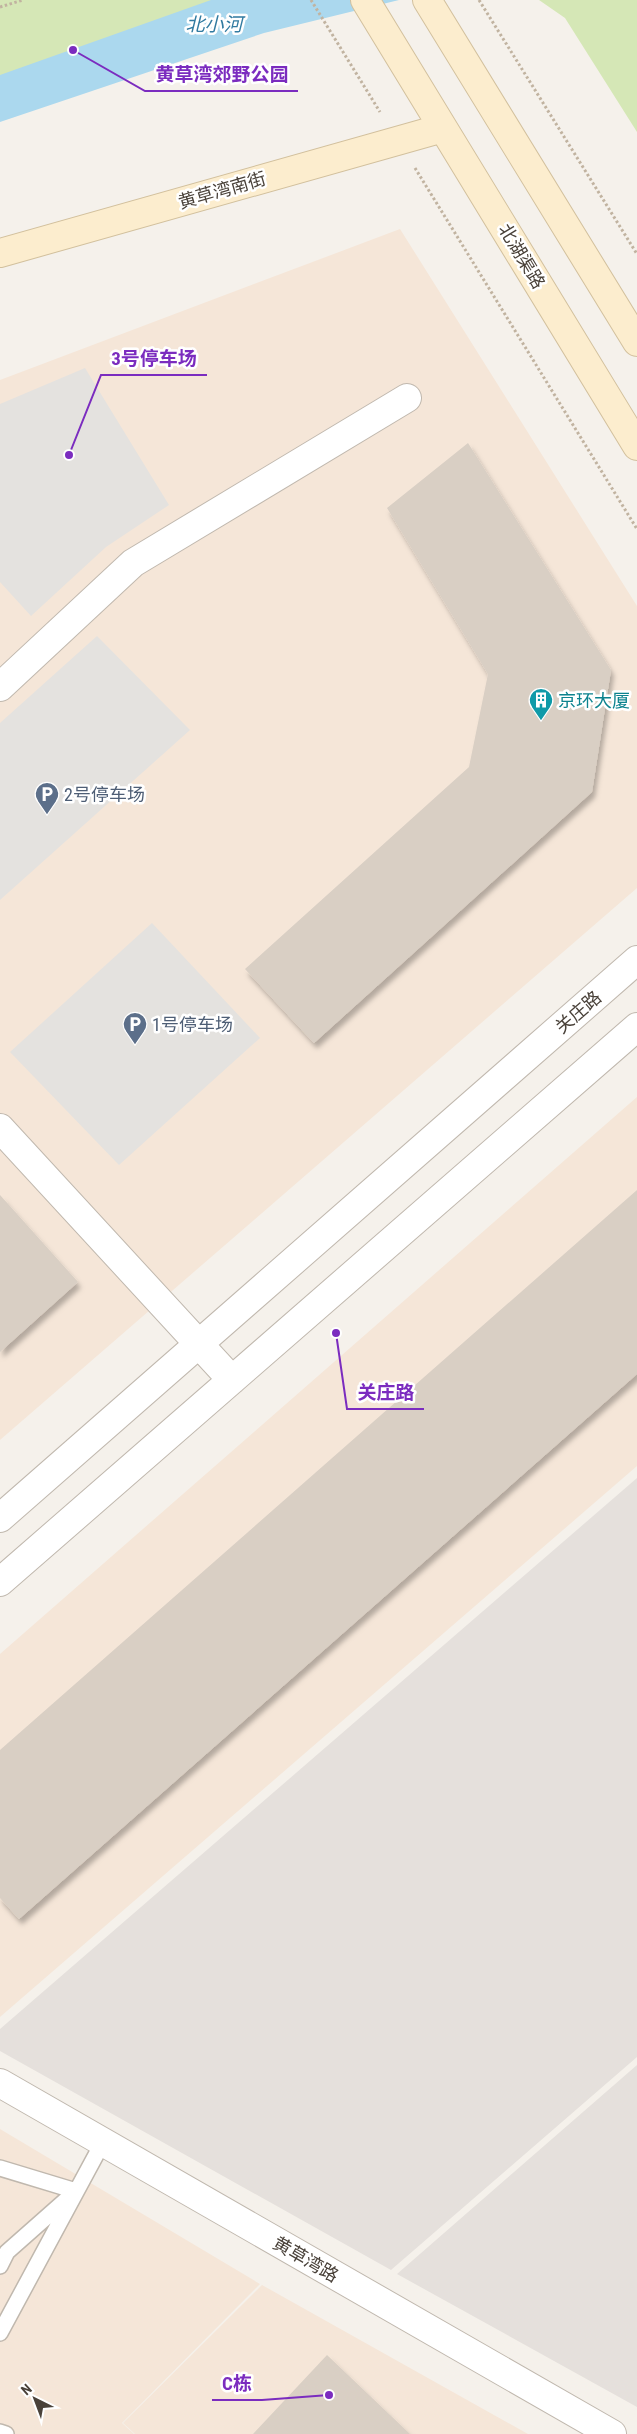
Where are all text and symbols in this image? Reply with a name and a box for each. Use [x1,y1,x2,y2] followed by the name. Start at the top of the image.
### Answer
[185,13,246,36] water label: 北小河
[145,57,298,91] callout: 黄草湾郊野公园
[155,63,289,86] text: 黄草湾郊野公园
[176,168,268,212] street label: 黄草湾南街
[494,220,550,292] street label: 北湖渠路
[101,341,207,375] callout: 3号停车场
[111,347,197,370] text: 3号停车场
[528,687,554,721] building icon: 京环大厦
[558,690,630,711] place label: 京环大厦
[34,781,60,815] parking icon: 2号停车场
[64,784,145,805] place label: 2号停车场
[551,986,605,1038] street label: 关庄路
[122,1011,148,1045] parking icon: 1号停车场
[152,1014,233,1035] place label: 1号停车场
[347,1375,424,1409] callout: 关庄路
[357,1381,415,1404] text: 关庄路
[270,2232,342,2286] street label: 黄草湾路
[212,2366,262,2400] callout: C栋
[222,2372,252,2395] text: C栋
[10,2374,60,2424] north arrow
[18,2381,35,2398] text: N

